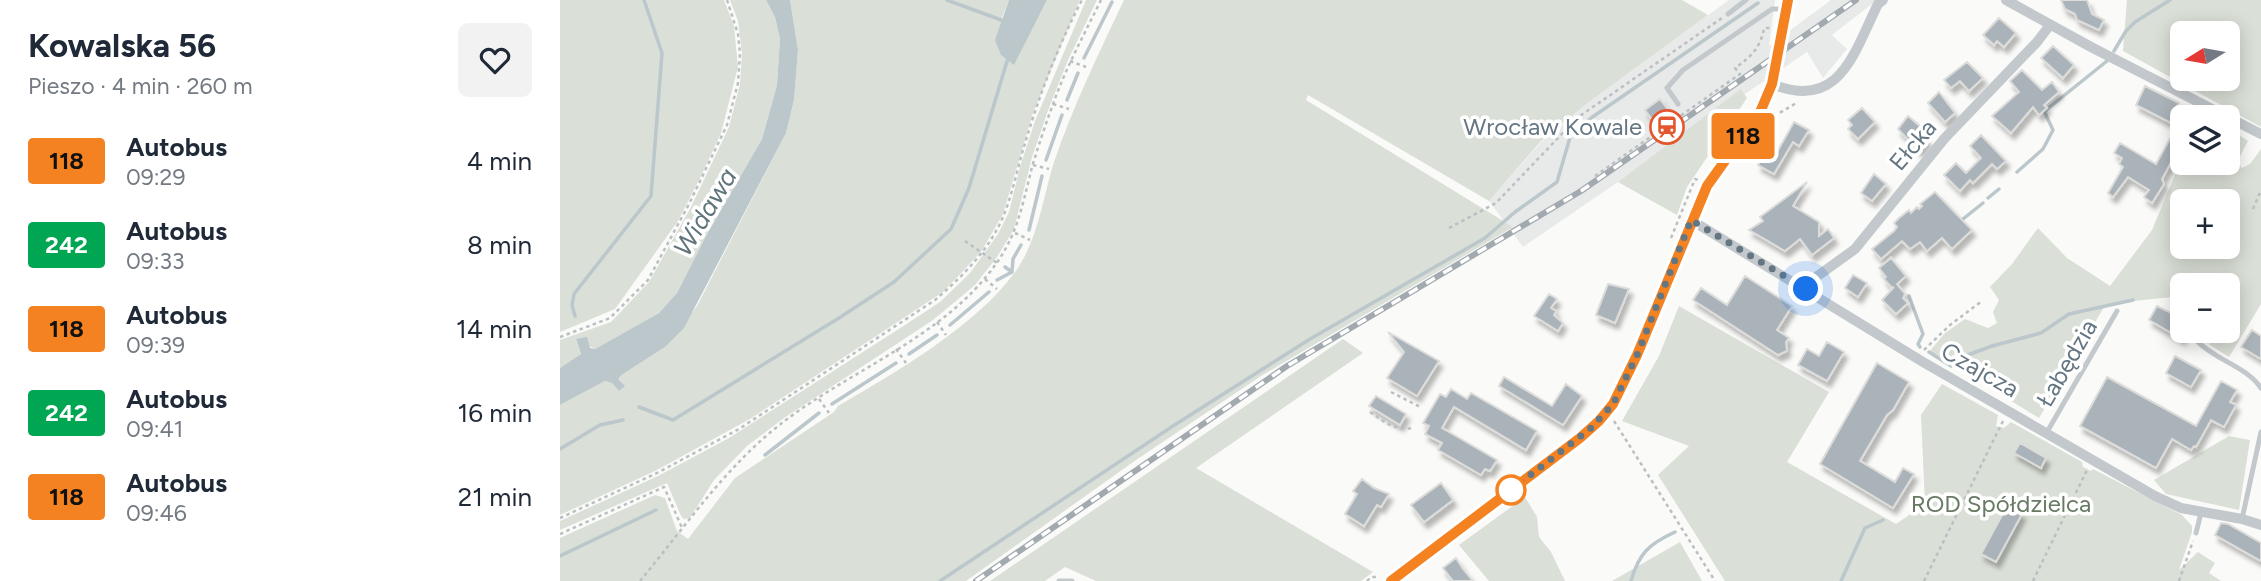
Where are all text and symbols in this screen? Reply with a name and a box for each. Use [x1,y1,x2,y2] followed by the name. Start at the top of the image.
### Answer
[2170,21,2240,91] north arrow
[2170,21,2240,343] map controls
[458,23,532,97] button: heart
[28,26,216,65] text: Kowalska 56
[28,72,253,100] text: Pieszo · 4 min · 260 m
[2170,105,2240,175] button: layers
[1648,108,1686,146] station icon: Wrocław Kowale
[1463,112,1642,141] place label: Wrocław Kowale
[1703,113,1783,159] line badge: 118
[1883,113,1942,176] street label: Ełcka
[1726,121,1760,150] text: 118
[126,131,227,163] text: Autobus
[467,145,532,177] text: 4 min
[49,146,84,175] text: 118
[666,162,744,262] water label: Widawa
[126,163,185,191] text: 09:29
[2170,189,2240,259] button: +
[126,215,227,247] text: Autobus
[467,229,532,261] text: 8 min
[45,230,88,259] text: 242
[126,247,185,275] text: 09:33
[1788,271,1823,306] your location
[2170,273,2240,343] button: −
[126,299,227,331] text: Autobus
[456,313,532,345] text: 14 min
[49,314,84,343] text: 118
[2030,314,2103,411] street label: Łabędzia
[126,331,185,359] text: 09:39
[1936,336,2024,403] street label: Czajcza
[126,383,227,415] text: Autobus
[457,397,532,429] text: 16 min
[45,398,88,427] text: 242
[126,415,183,443] text: 09:41
[126,467,227,499] text: Autobus
[1496,475,1526,505] unlabelled marker
[458,481,532,513] text: 21 min
[49,482,84,511] text: 118
[1911,489,2091,518] park label: ROD Spółdzielca
[126,499,187,527] text: 09:46

